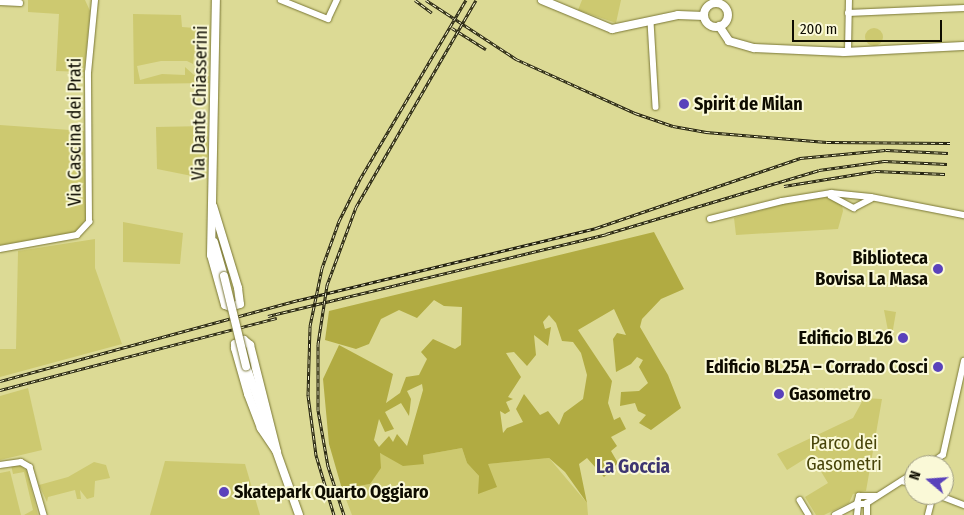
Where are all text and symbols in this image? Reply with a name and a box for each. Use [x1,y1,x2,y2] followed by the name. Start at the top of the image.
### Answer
[794,10,944,42] scale bar
[800,20,837,38] text: 200 m
[188,25,212,181] street label: Via Dante Chiasserini
[64,58,86,206] street label: Via Cascina dei Prati
[694,93,803,115] place label: Spirit de Milan
[678,98,690,110] marker: Spirit de Milan
[815,248,928,290] place label: Biblioteca Bovisa La Masa
[932,263,944,275] marker: Biblioteca Bovisa La Masa
[799,327,893,349] place label: Edificio BL26
[897,332,909,344] marker: Edificio BL26
[706,356,928,378] place label: Edificio BL25A – Corrado Cosci
[932,361,944,373] marker: Edificio BL25A – Corrado Cosci
[789,383,871,405] place label: Gasometro
[773,388,785,400] marker: Gasometro
[806,433,882,476] park label: Parco dei Gasometri
[904,455,954,505] north arrow
[596,456,670,478] district label: La Goccia
[906,469,925,482] text: N
[234,481,429,503] place label: Skatepark Quarto Oggiaro
[218,486,230,498] marker: Skatepark Quarto Oggiaro

